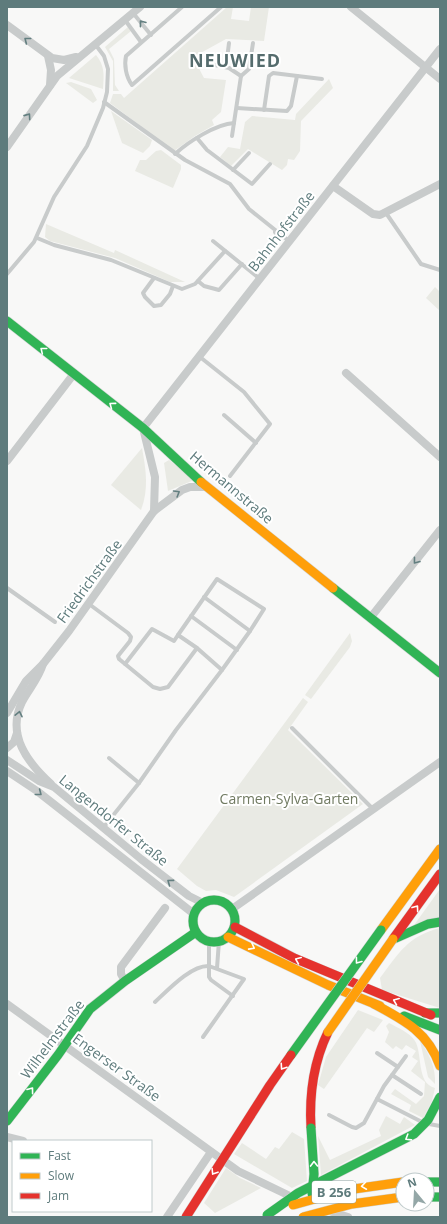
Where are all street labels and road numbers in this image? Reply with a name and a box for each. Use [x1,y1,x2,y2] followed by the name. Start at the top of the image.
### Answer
[244,187,319,275] street label: Bahnhofstraße
[186,446,278,528] street label: Hermannstraße
[52,535,126,627] street label: Friedrichstraße
[56,770,173,870] street label: Langendorfer Straße
[16,995,88,1083] street label: Wilhelmstraße
[69,1029,165,1105] street label: Engerser Straße
[312,1181,356,1203] road number: B 256

